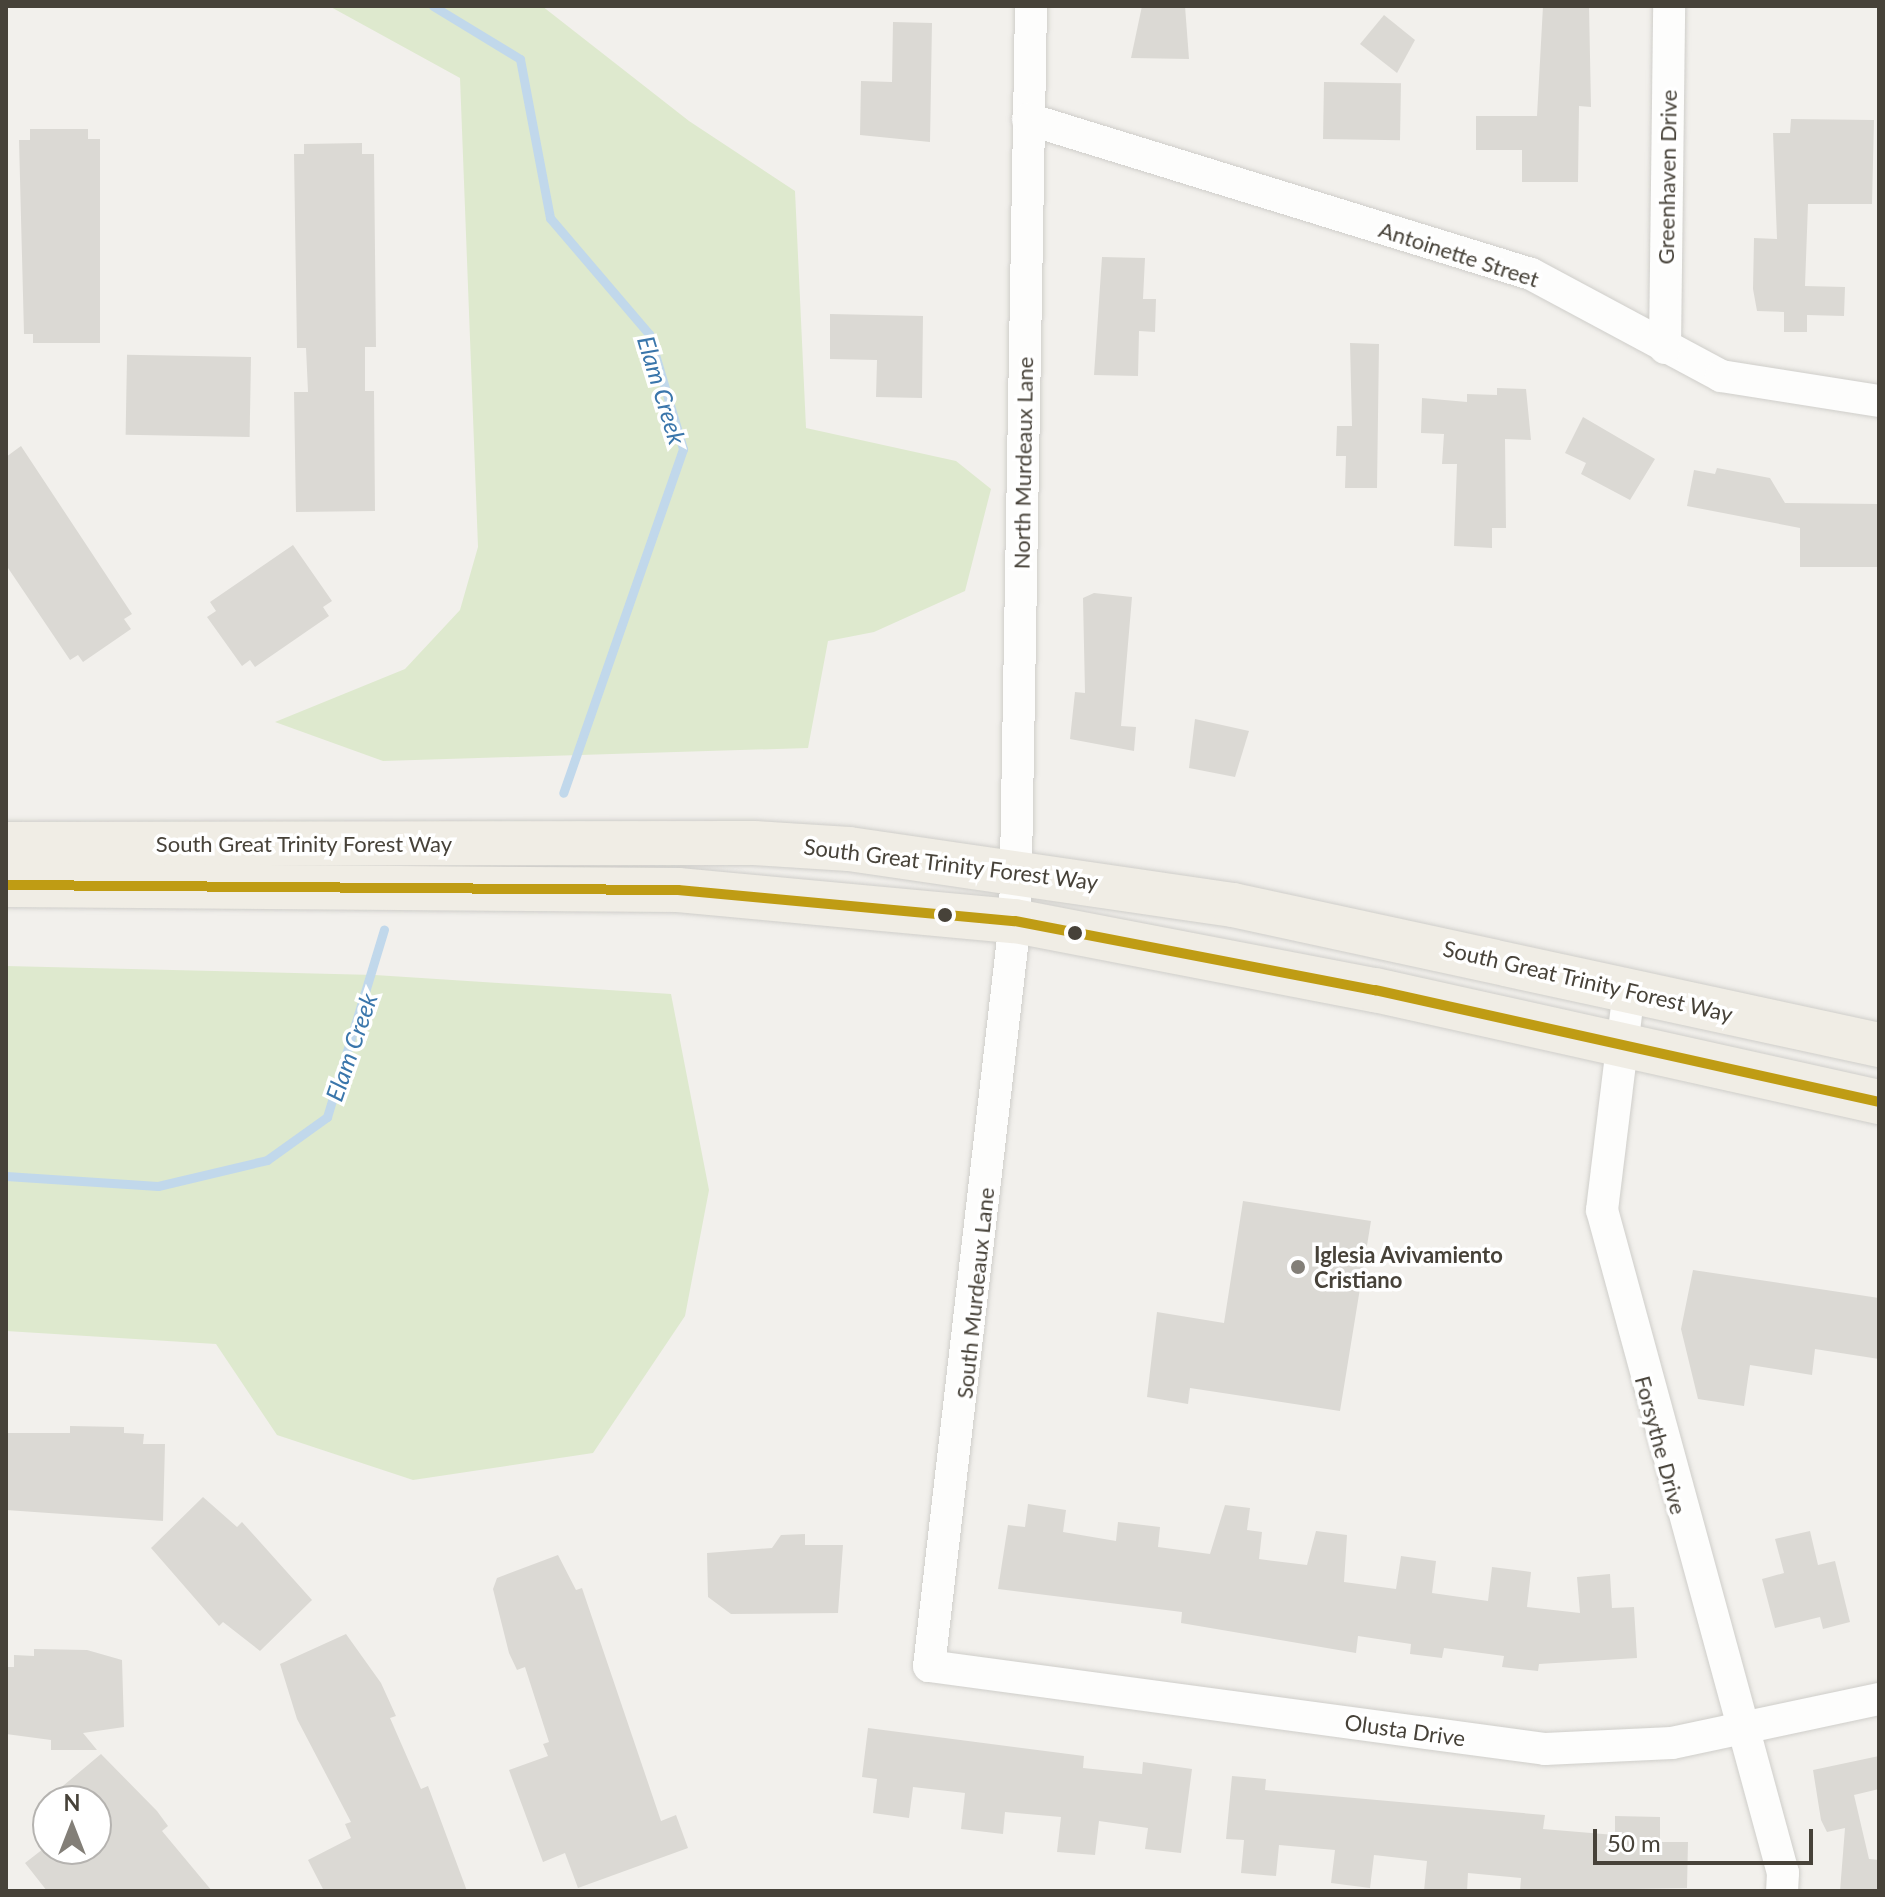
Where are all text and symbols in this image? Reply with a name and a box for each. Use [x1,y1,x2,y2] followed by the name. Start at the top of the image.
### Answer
[1652,89,1682,265] street label: Greenhaven Drive
[1376,216,1542,292] street label: Antoinette Street
[632,332,692,448] water label: Elam Creek
[1008,356,1038,570] street label: North Murdeaux Lane
[155,831,453,857] street label: South Great Trinity Forest Way
[802,833,1100,895] street label: South Great Trinity Forest Way
[937,907,953,923] unlabelled marker
[1067,925,1083,941] unlabelled marker
[1440,935,1736,1027] street label: South Great Trinity Forest Way
[319,989,383,1105] water label: Elam Creek
[951,1186,999,1400] street label: South Murdeaux Lane
[1314,1241,1504,1292] place label: Iglesia Avivamiento Cristiano
[1289,1258,1307,1276] marker: Iglesia Avivamiento Cristiano
[1630,1373,1692,1517] street label: Forsythe Drive
[1343,1708,1467,1752] street label: Olusta Drive
[32,1785,112,1865] north arrow
[64,1789,80,1816] text: N
[1597,1813,1817,1863] scale bar
[1607,1828,1661,1857] text: 50 m

